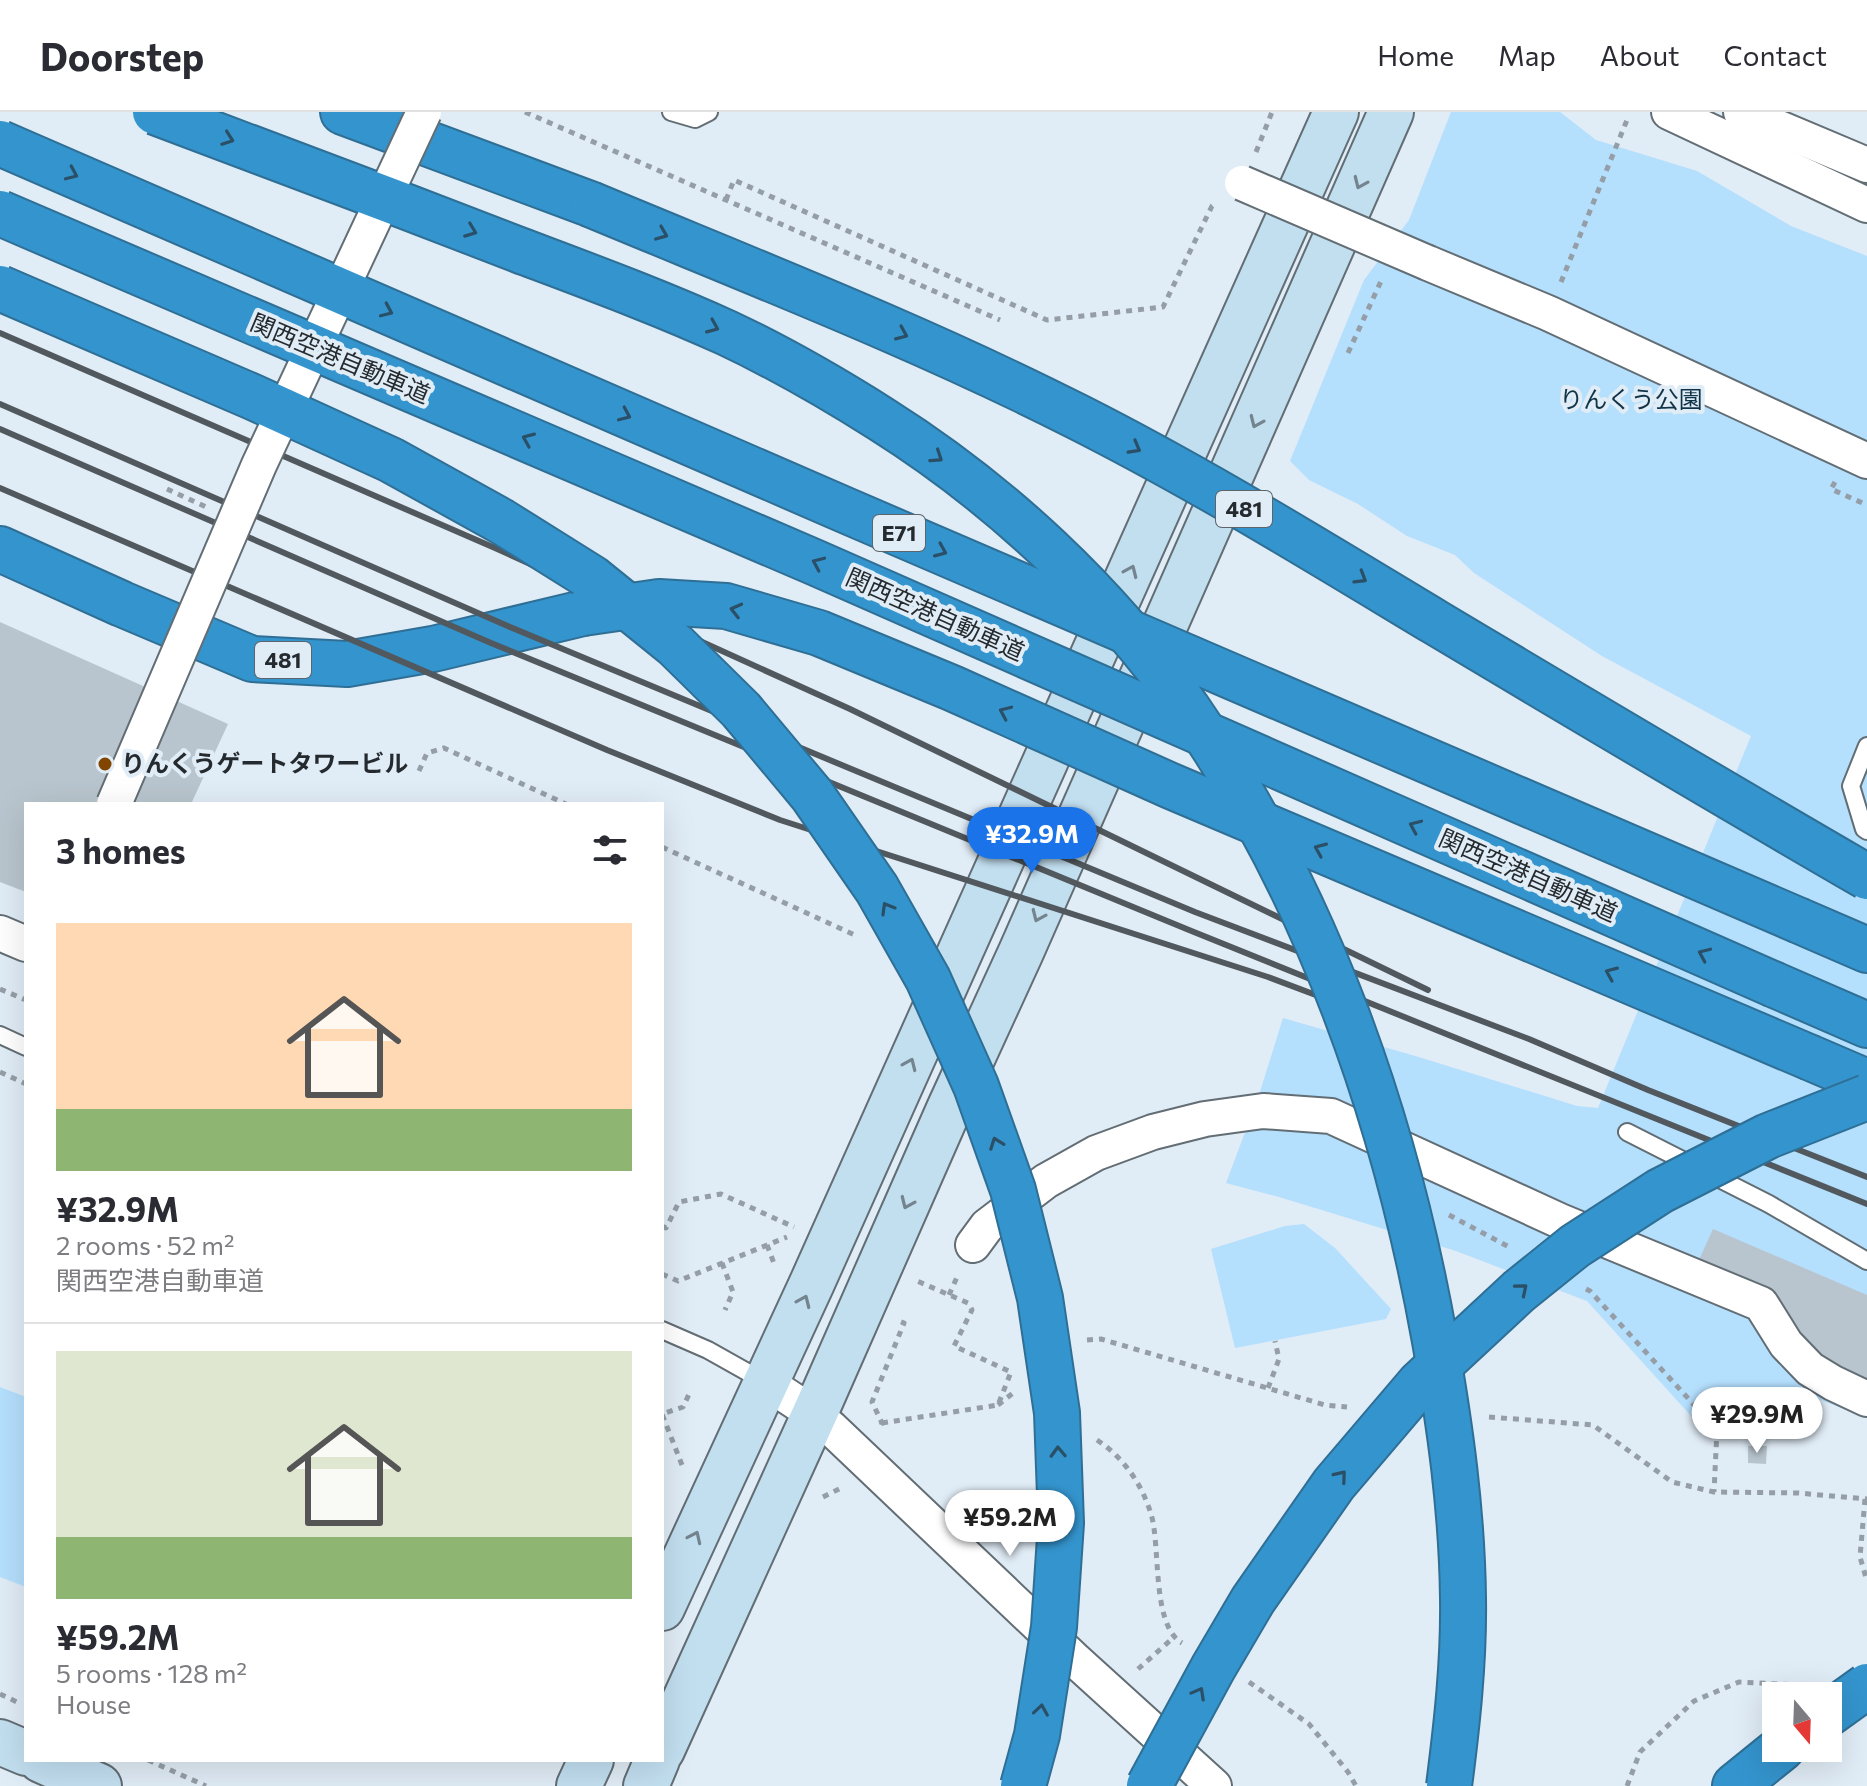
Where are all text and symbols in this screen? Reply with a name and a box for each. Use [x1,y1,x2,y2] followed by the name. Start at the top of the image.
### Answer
[40,32,204,79] text: Doorstep
[1377,38,1454,72] text: Home
[1498,38,1556,72] text: Map
[1600,38,1680,72] text: About
[1724,38,1827,72] text: Contact
[220,129,234,146] one-way arrow
[63,164,78,180] one-way arrow
[1354,175,1370,190] one-way arrow
[463,221,477,238] one-way arrow
[654,224,668,241] one-way arrow
[379,301,393,317] one-way arrow
[247,307,435,408] street label: 関西空港自動車道
[705,318,719,334] one-way arrow
[894,324,908,340] one-way arrow
[1559,384,1703,413] park label: りんくう公園
[617,405,632,421] one-way arrow
[1249,413,1265,428] one-way arrow
[521,433,536,449] one-way arrow
[1127,439,1142,454] one-way arrow
[929,447,943,462] one-way arrow
[1216,491,1272,527] road number: 481
[873,515,925,551] road number: E71
[933,542,947,558] one-way arrow
[812,557,826,573] one-way arrow
[842,561,1029,666] street label: 関西空港自動車道
[1121,565,1137,579] one-way arrow
[1352,568,1367,583] one-way arrow
[730,602,743,619] one-way arrow
[255,642,311,678] road number: 481
[999,705,1013,721] one-way arrow
[121,748,409,777] place label: りんくうゲートタワービル
[96,755,114,773] marker: りんくうゲートタワービル
[967,807,1097,875] pin: ¥32.9M
[985,817,1079,848] text: ¥32.9M
[1409,820,1423,836] one-way arrow
[1435,822,1622,927] street label: 関西空港自動車道
[588,828,632,872] icon: filters
[56,829,186,871] text: 3 homes
[1314,843,1328,859] one-way arrow
[881,902,897,917] one-way arrow
[1031,907,1047,922] one-way arrow
[1698,947,1712,963] one-way arrow
[1605,966,1619,983] one-way arrow
[272,975,416,1119] icon: home
[900,1058,916,1072] one-way arrow
[990,1137,1006,1151] one-way arrow
[56,1187,179,1229] text: ¥32.9M
[901,1195,917,1210] one-way arrow
[56,1229,234,1260] text: 2 rooms · 52 m²
[56,1264,264,1295] text: 関西空港自動車道
[1513,1284,1527,1299] one-way arrow
[794,1295,810,1309] one-way arrow
[1692,1387,1822,1455] pin: ¥29.9M
[1710,1397,1804,1428] text: ¥29.9M
[272,1403,416,1547] icon: home
[1050,1445,1067,1458] one-way arrow
[1331,1470,1346,1485] one-way arrow
[945,1490,1075,1558] pin: ¥59.2M
[963,1500,1057,1531] text: ¥59.2M
[685,1531,701,1546] one-way arrow
[56,1615,180,1657] text: ¥59.2M
[56,1657,247,1688] text: 5 rooms · 128 m²
[1762,1682,1842,1762] north arrow
[1762,1682,1842,1762] map controls
[1190,1687,1205,1701] one-way arrow
[56,1688,131,1719] text: House
[1032,1704,1049,1717] one-way arrow

